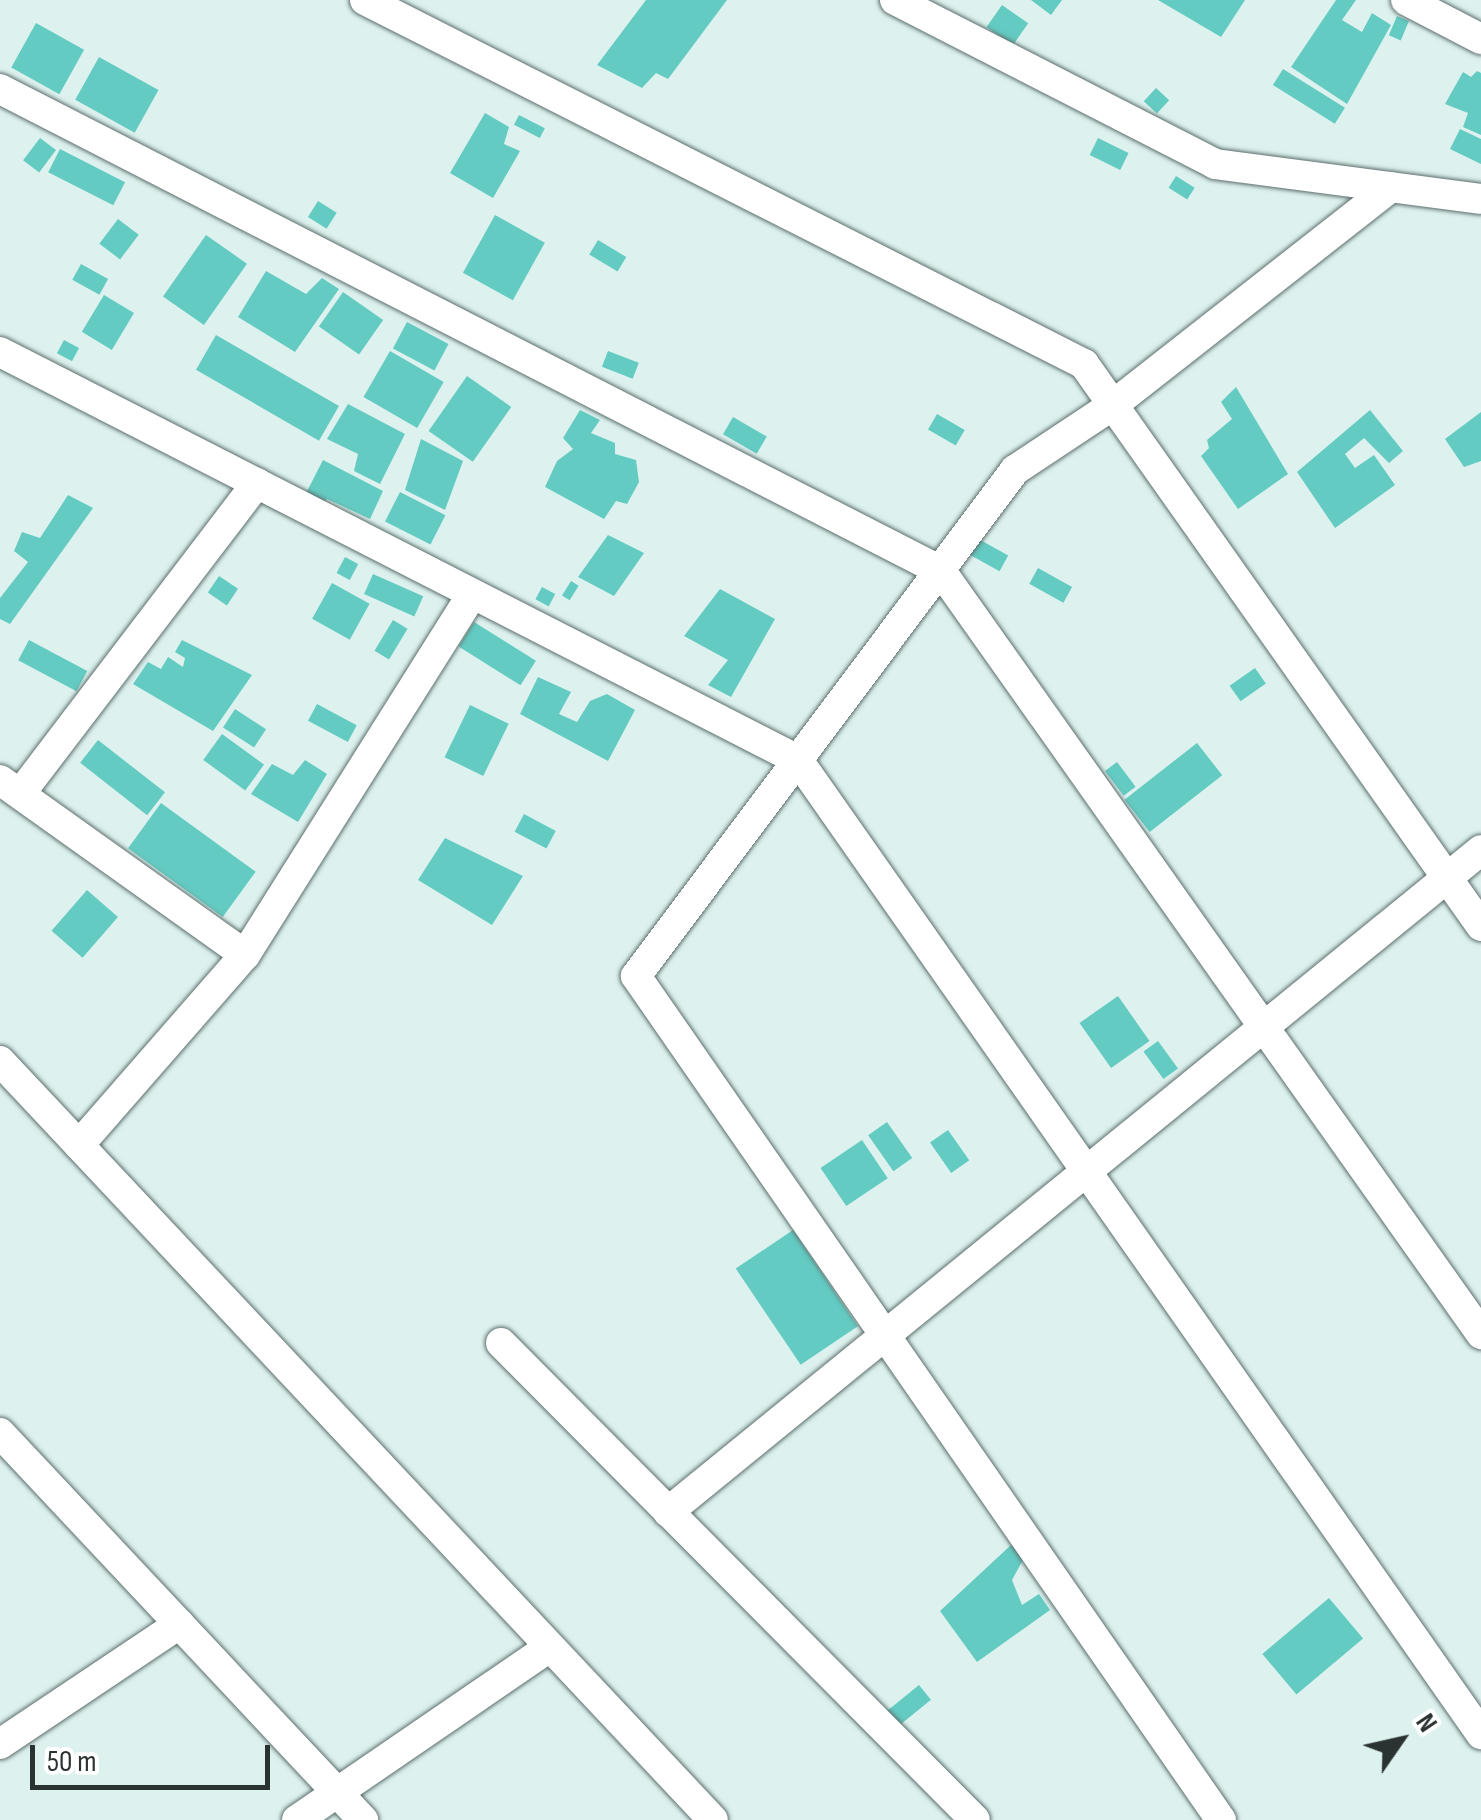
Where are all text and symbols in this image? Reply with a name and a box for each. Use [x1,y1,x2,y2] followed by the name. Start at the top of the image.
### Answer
[1351,1690,1451,1790] north arrow
[1408,1708,1444,1738] text: N
[35,1725,275,1787] scale bar
[47,1744,96,1780] text: 50 m

